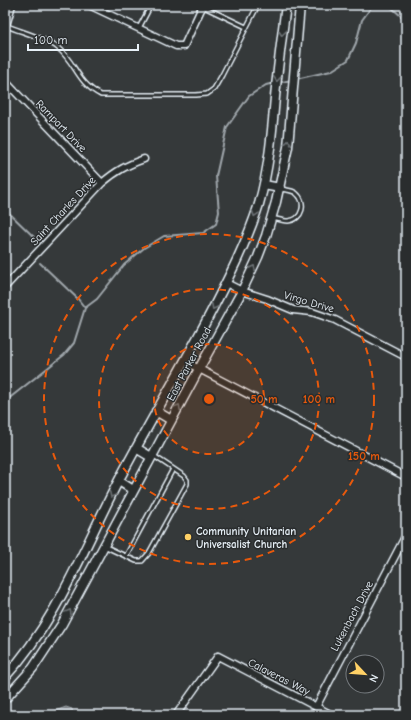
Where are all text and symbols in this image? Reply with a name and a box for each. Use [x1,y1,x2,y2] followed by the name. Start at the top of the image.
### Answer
[28,26,138,52] scale bar
[278,30,287,36] one-way arrow
[34,33,67,47] text: 100 m
[273,76,282,82] one-way arrow
[33,97,89,155] street label: Rampart Drive
[283,140,292,146] one-way arrow
[28,173,99,248] street label: Saint Charles Drive
[252,211,260,218] one-way arrow
[248,264,256,272] one-way arrow
[282,289,336,315] street label: Virgo Drive
[211,302,218,310] one-way arrow
[164,325,214,403] street label: East Parker Road
[202,392,216,406] centre of rings
[250,392,278,406] text: 50 m
[303,392,335,406] text: 100 m
[174,404,181,411] one-way arrow
[348,449,380,463] text: 150 m
[109,491,117,498] one-way arrow
[196,525,296,551] place label: Community Unitarian Universalist Church
[183,532,193,542] marker: Community Unitarian Universalist Church
[328,578,376,653] street label: Lukenbach Drive
[64,608,72,616] one-way arrow
[345,654,385,694] north arrow
[246,656,312,698] street label: Calaveras Way
[366,672,381,684] text: N

